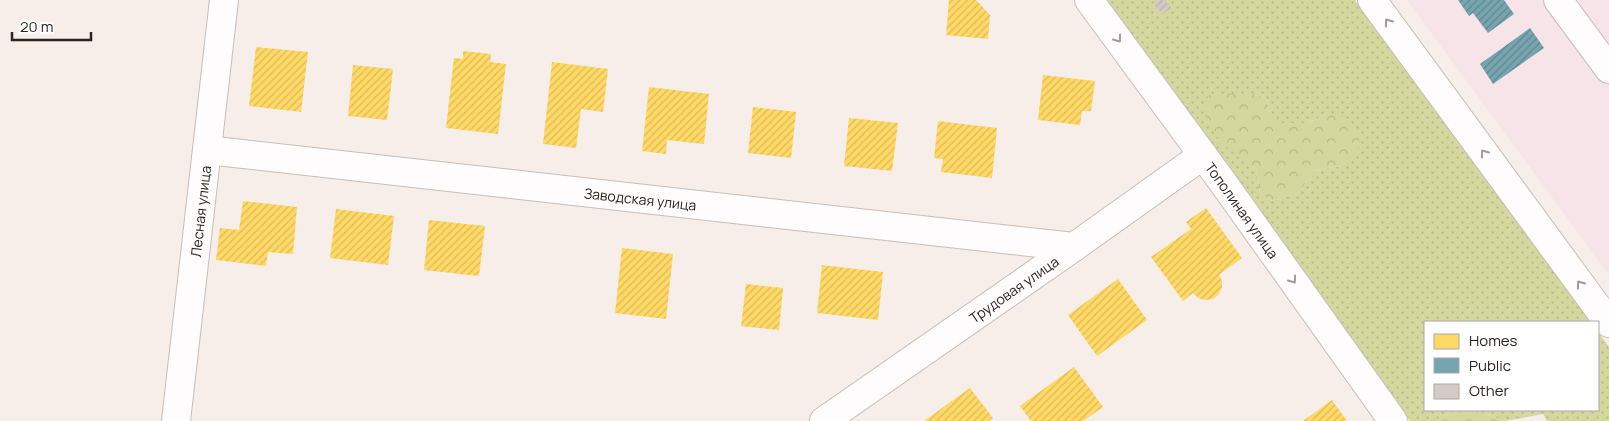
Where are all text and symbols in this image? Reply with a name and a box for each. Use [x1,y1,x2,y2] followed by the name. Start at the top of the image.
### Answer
[12,10,91,42] scale bar
[20,16,53,37] text: 20 m
[1385,19,1393,28] one-way arrow
[1112,33,1120,42] one-way arrow
[1481,149,1490,159] one-way arrow
[1201,158,1283,262] street label: Тополиная улица
[185,165,215,258] street label: Лесная улица
[583,183,697,214] street label: Заводская улица
[965,251,1062,327] street label: Трудовая улица
[1287,274,1296,284] one-way arrow
[1577,280,1586,290] one-way arrow
[1424,321,1599,411] legend
[1469,330,1518,351] text: Homes
[1469,355,1511,376] text: Public
[1469,380,1510,401] text: Other

